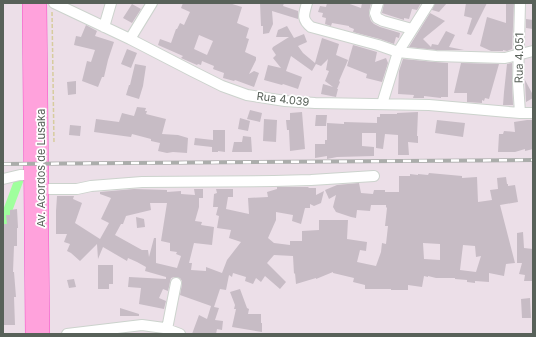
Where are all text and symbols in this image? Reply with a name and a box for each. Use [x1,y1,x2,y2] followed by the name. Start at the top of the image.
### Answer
[512,33,526,83] street label: Rua 4.051
[256,89,310,109] street label: Rua 4.039
[34,109,48,227] street label: Av. Acordos de Lusaka

